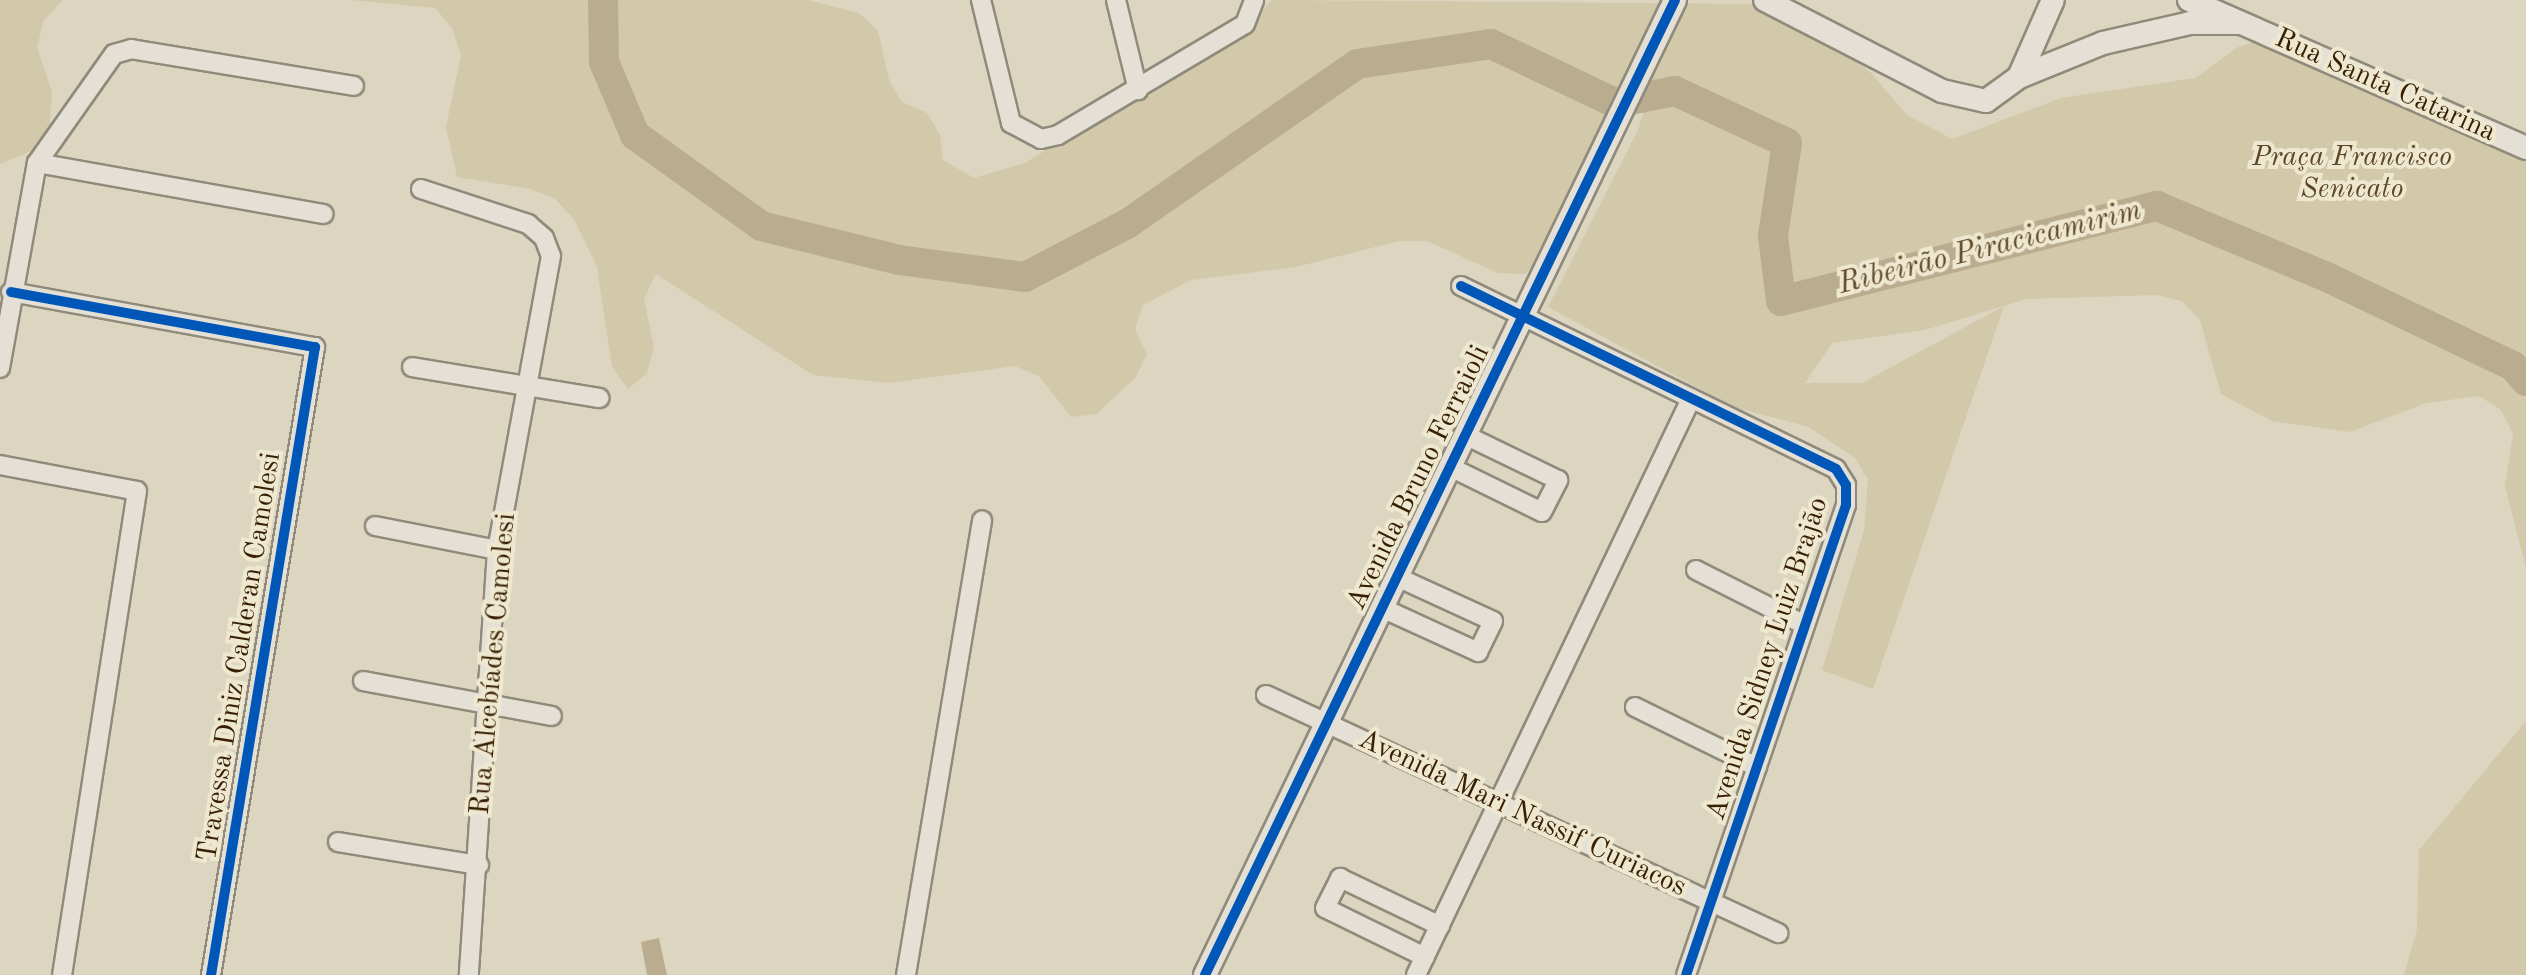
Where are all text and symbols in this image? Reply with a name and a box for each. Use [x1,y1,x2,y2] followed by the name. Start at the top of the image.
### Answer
[2269,22,2501,150] street label: Rua Santa Catarina
[2252,141,2452,207] park label: Praça Francisco Senicato
[1835,193,2145,303] water label: Ribeirão Piracicamirim
[1340,340,1498,616] street label: Avenida Bruno Ferraioli
[191,450,289,864] street label: Travessa Diniz Calderan Camolesi
[1700,493,1836,825] street label: Avenida Sidney Luiz Brajão
[464,512,524,816] street label: Rua Alcebíades Camolesi
[1353,723,1691,905] street label: Avenida Mari Nassif Curiacos

